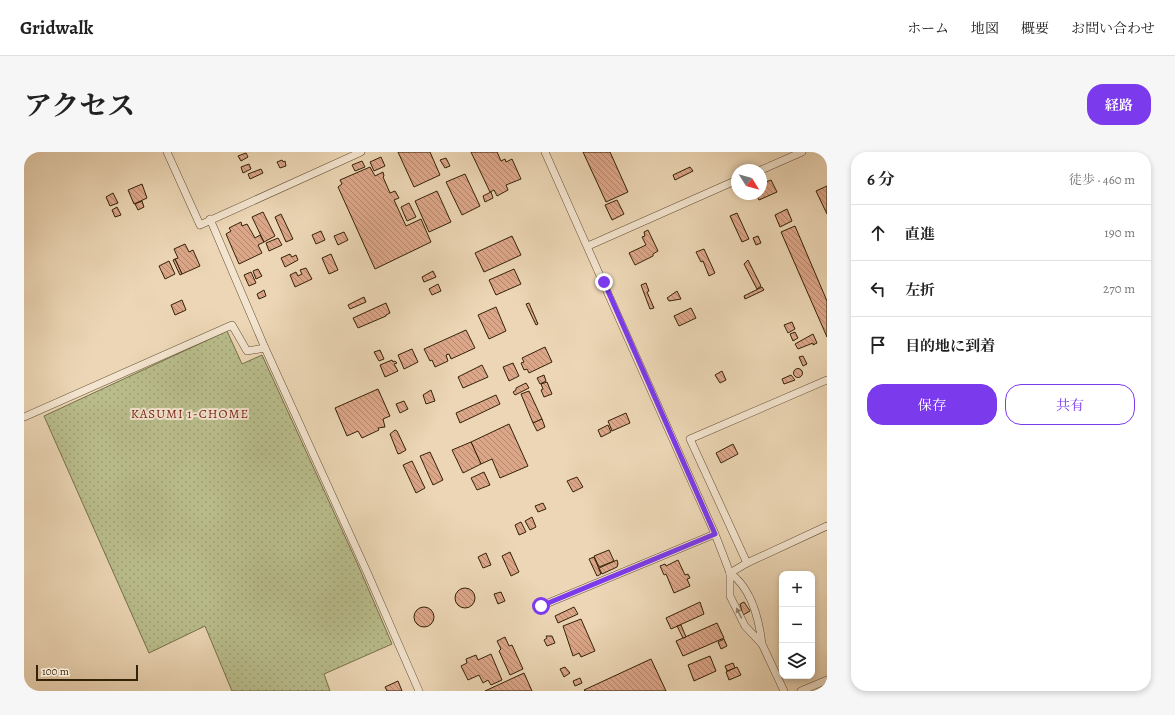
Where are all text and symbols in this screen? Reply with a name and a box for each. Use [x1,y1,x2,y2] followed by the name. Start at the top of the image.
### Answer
[20,15,93,41] text: Gridwalk
[907,19,949,38] text: ホーム
[971,19,999,38] text: 地図
[1021,19,1049,38] text: 概要
[1071,19,1155,38] text: お問い合わせ
[1087,84,1151,125] button: 経路
[24,87,135,125] text: アクセス
[731,164,767,200] north arrow
[867,168,895,191] text: 6 分
[1069,171,1135,188] text: 徒歩 · 460 m
[867,222,889,244] icon: ahead
[905,224,935,244] text: 直進
[1104,224,1135,241] text: 190 m
[595,273,613,291] route end
[867,278,889,300] icon: left
[905,280,935,300] text: 左折
[1103,280,1135,297] text: 270 m
[867,334,889,356] icon: arrive
[905,336,995,356] text: 目的地に到着
[867,384,997,425] button: 保存
[1005,384,1135,425] button: 共有
[131,405,249,422] district label: KASUMI 1-CHOME
[779,571,815,679] map controls
[779,571,815,607] button: +
[532,597,550,615] route start
[736,607,742,618] one-way arrow
[779,607,815,643] button: −
[779,643,815,679] button: layers
[36,663,138,682] scale bar
[42,664,69,679] text: 100 m

